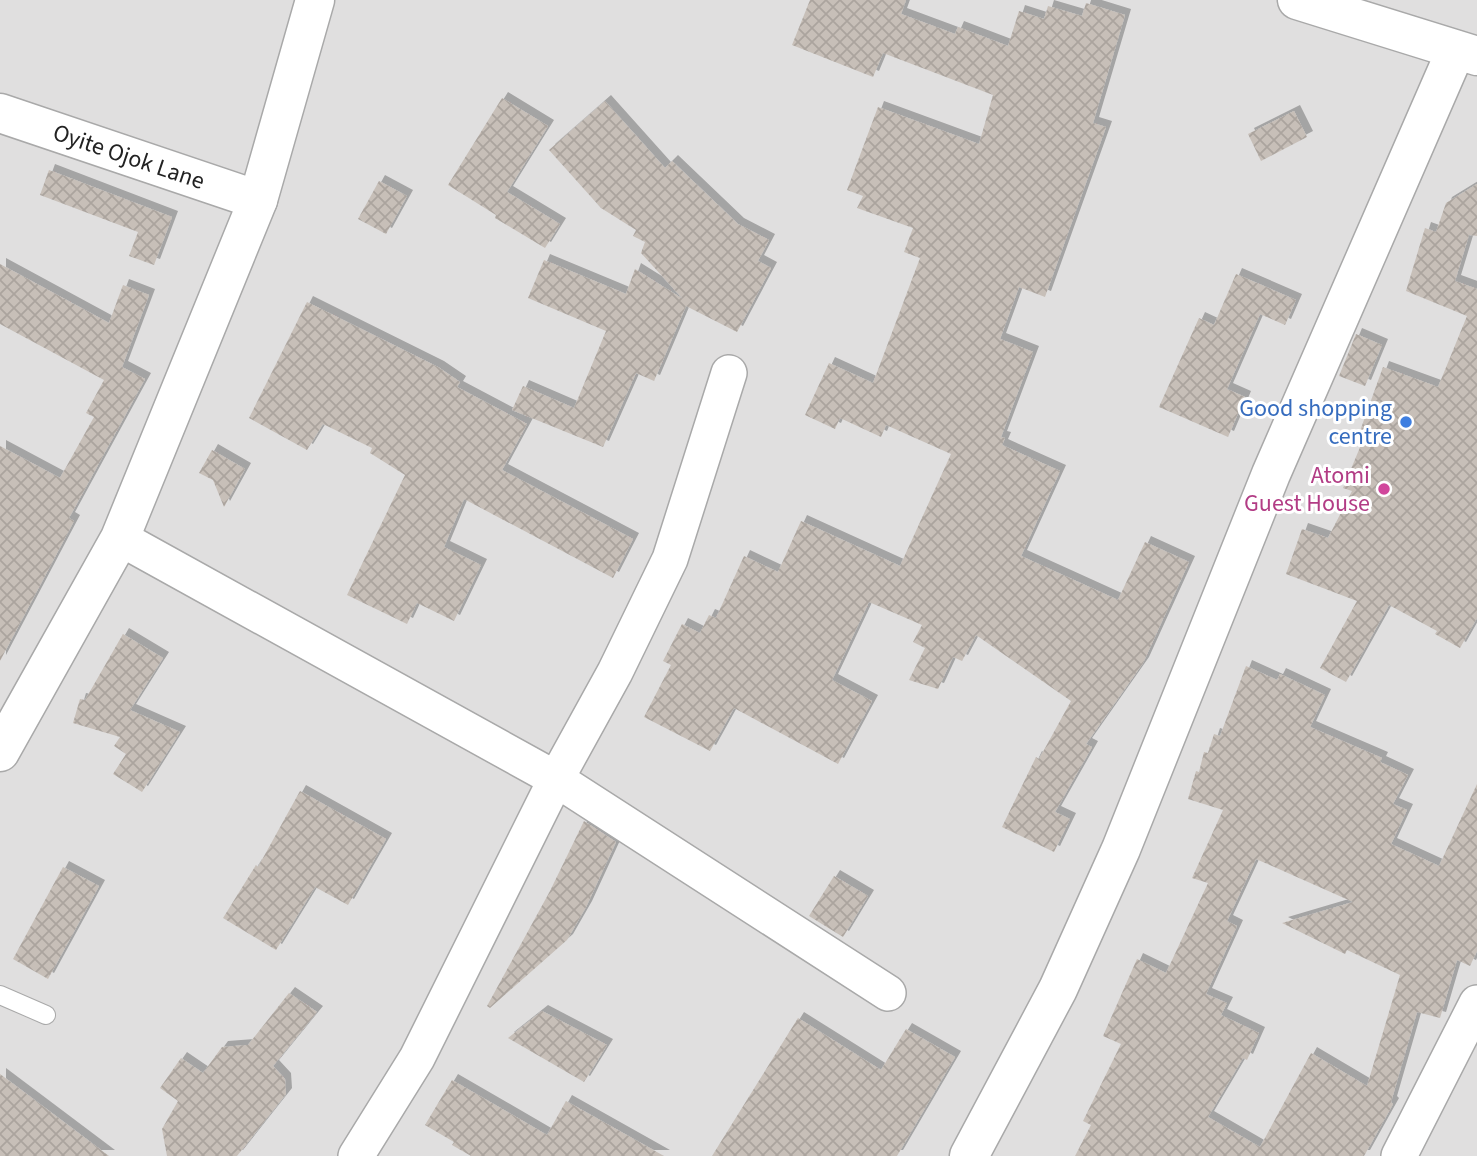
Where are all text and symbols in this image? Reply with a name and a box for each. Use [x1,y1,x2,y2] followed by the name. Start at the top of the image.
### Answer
[48,115,209,198] street label: Oyite Ojok Lane
[1239,391,1392,454] place label: Good shopping centre
[1398,414,1414,430] marker: Good shopping centre
[1244,458,1370,521] place label: Atomi Guest House
[1376,481,1392,497] marker: Atomi Guest House

